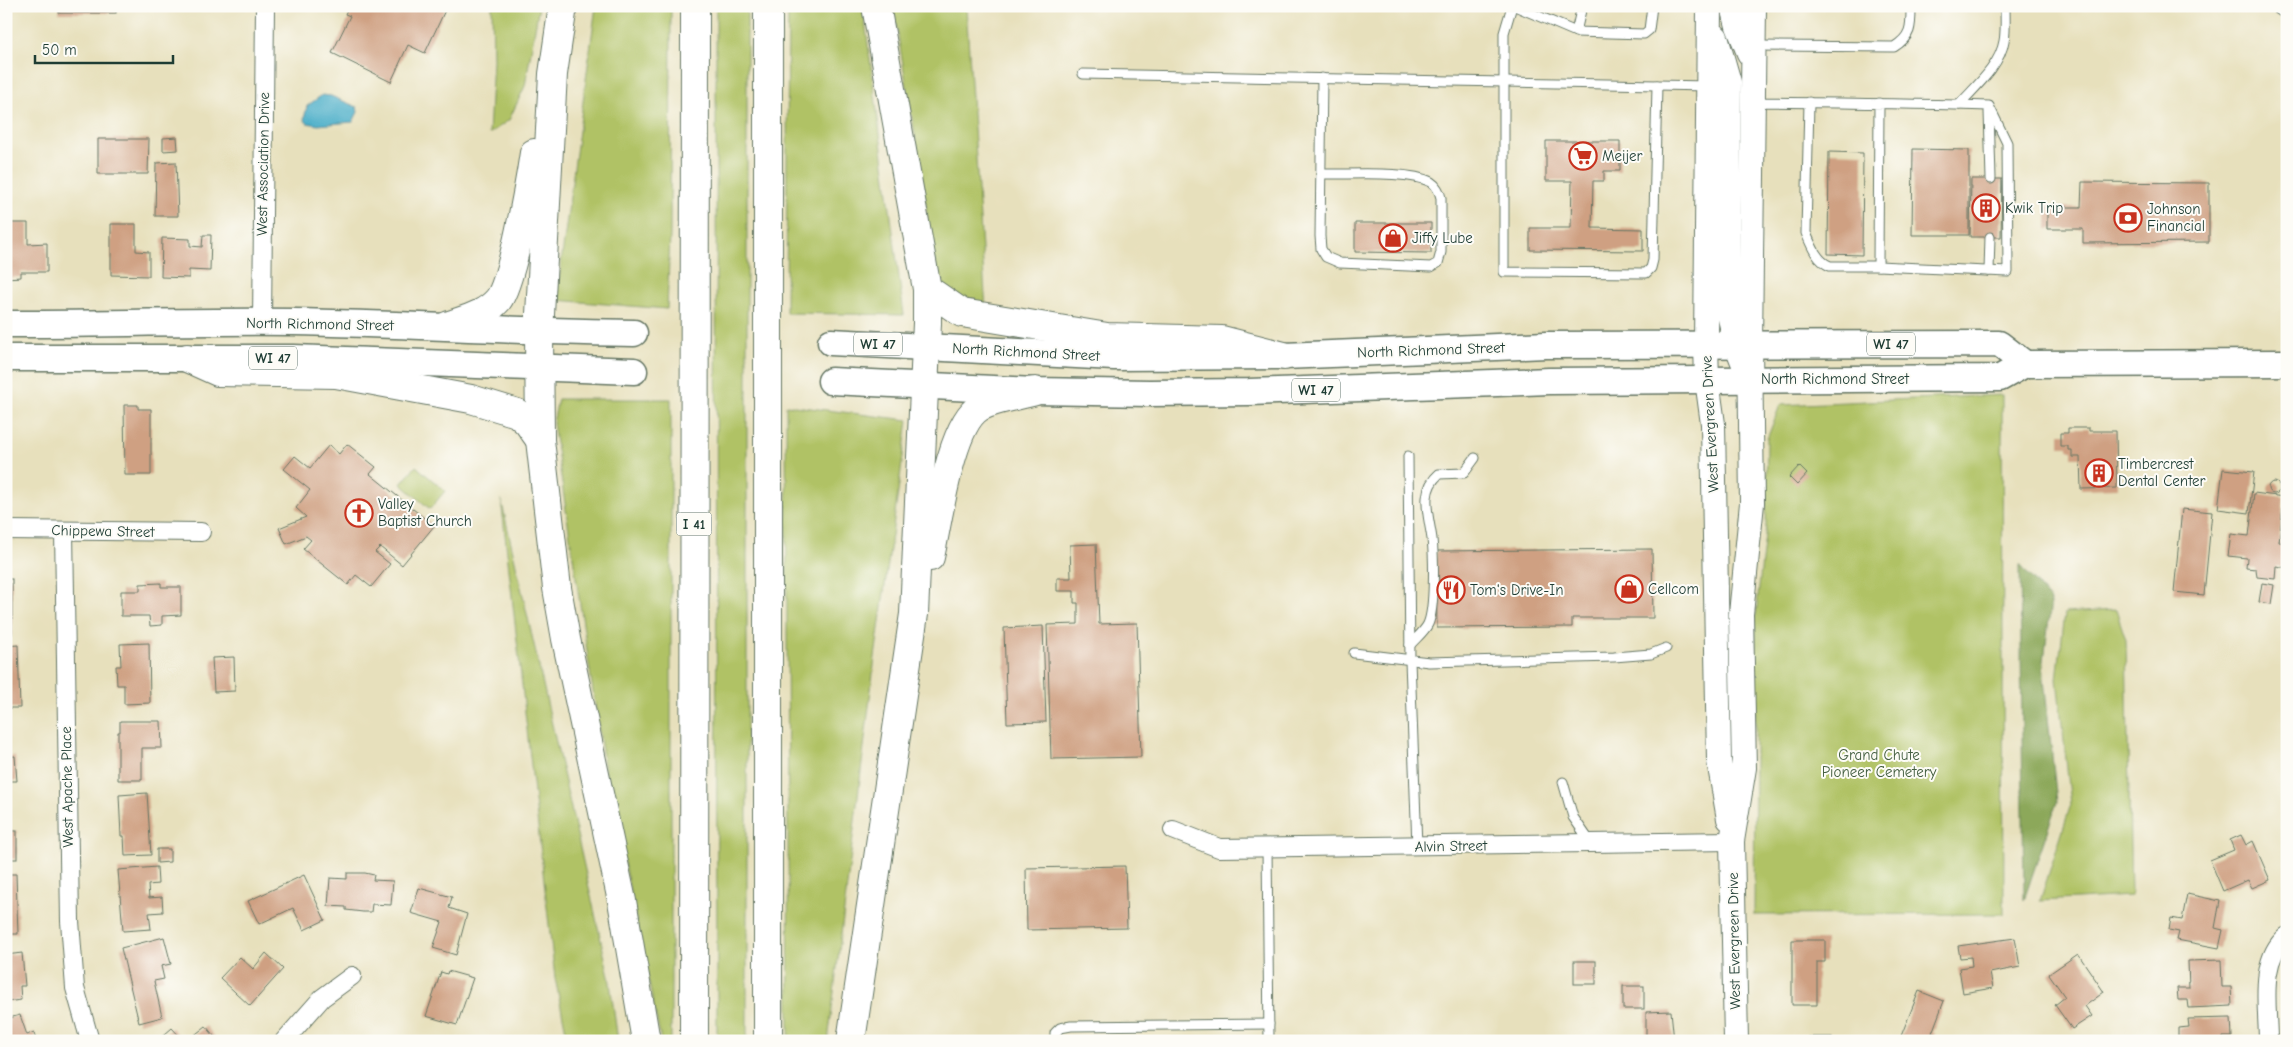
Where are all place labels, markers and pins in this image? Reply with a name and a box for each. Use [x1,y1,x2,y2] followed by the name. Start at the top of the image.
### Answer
[1568,141,1598,171] supermarket icon: Meijer
[1602,147,1643,165] place label: Meijer
[1971,193,2001,223] building icon: Kwik Trip
[2005,199,2063,217] place label: Kwik Trip
[2147,200,2205,235] place label: Johnson Financial
[2113,203,2143,233] bank icon: Johnson Financial
[1378,223,1408,253] shop icon: Jiffy Lube
[1412,229,1473,247] place label: Jiffy Lube
[2118,455,2206,490] place label: Timbercrest Dental Center
[2084,458,2114,488] building icon: Timbercrest Dental Center
[378,495,472,530] place label: Valley Baptist Church
[344,498,374,528] church icon: Valley Baptist Church
[1614,574,1644,604] shop icon: Cellcom
[1436,575,1466,605] restaurant icon: Tom's Drive-In
[1648,580,1699,598] place label: Cellcom
[1470,581,1563,599] place label: Tom's Drive-In

